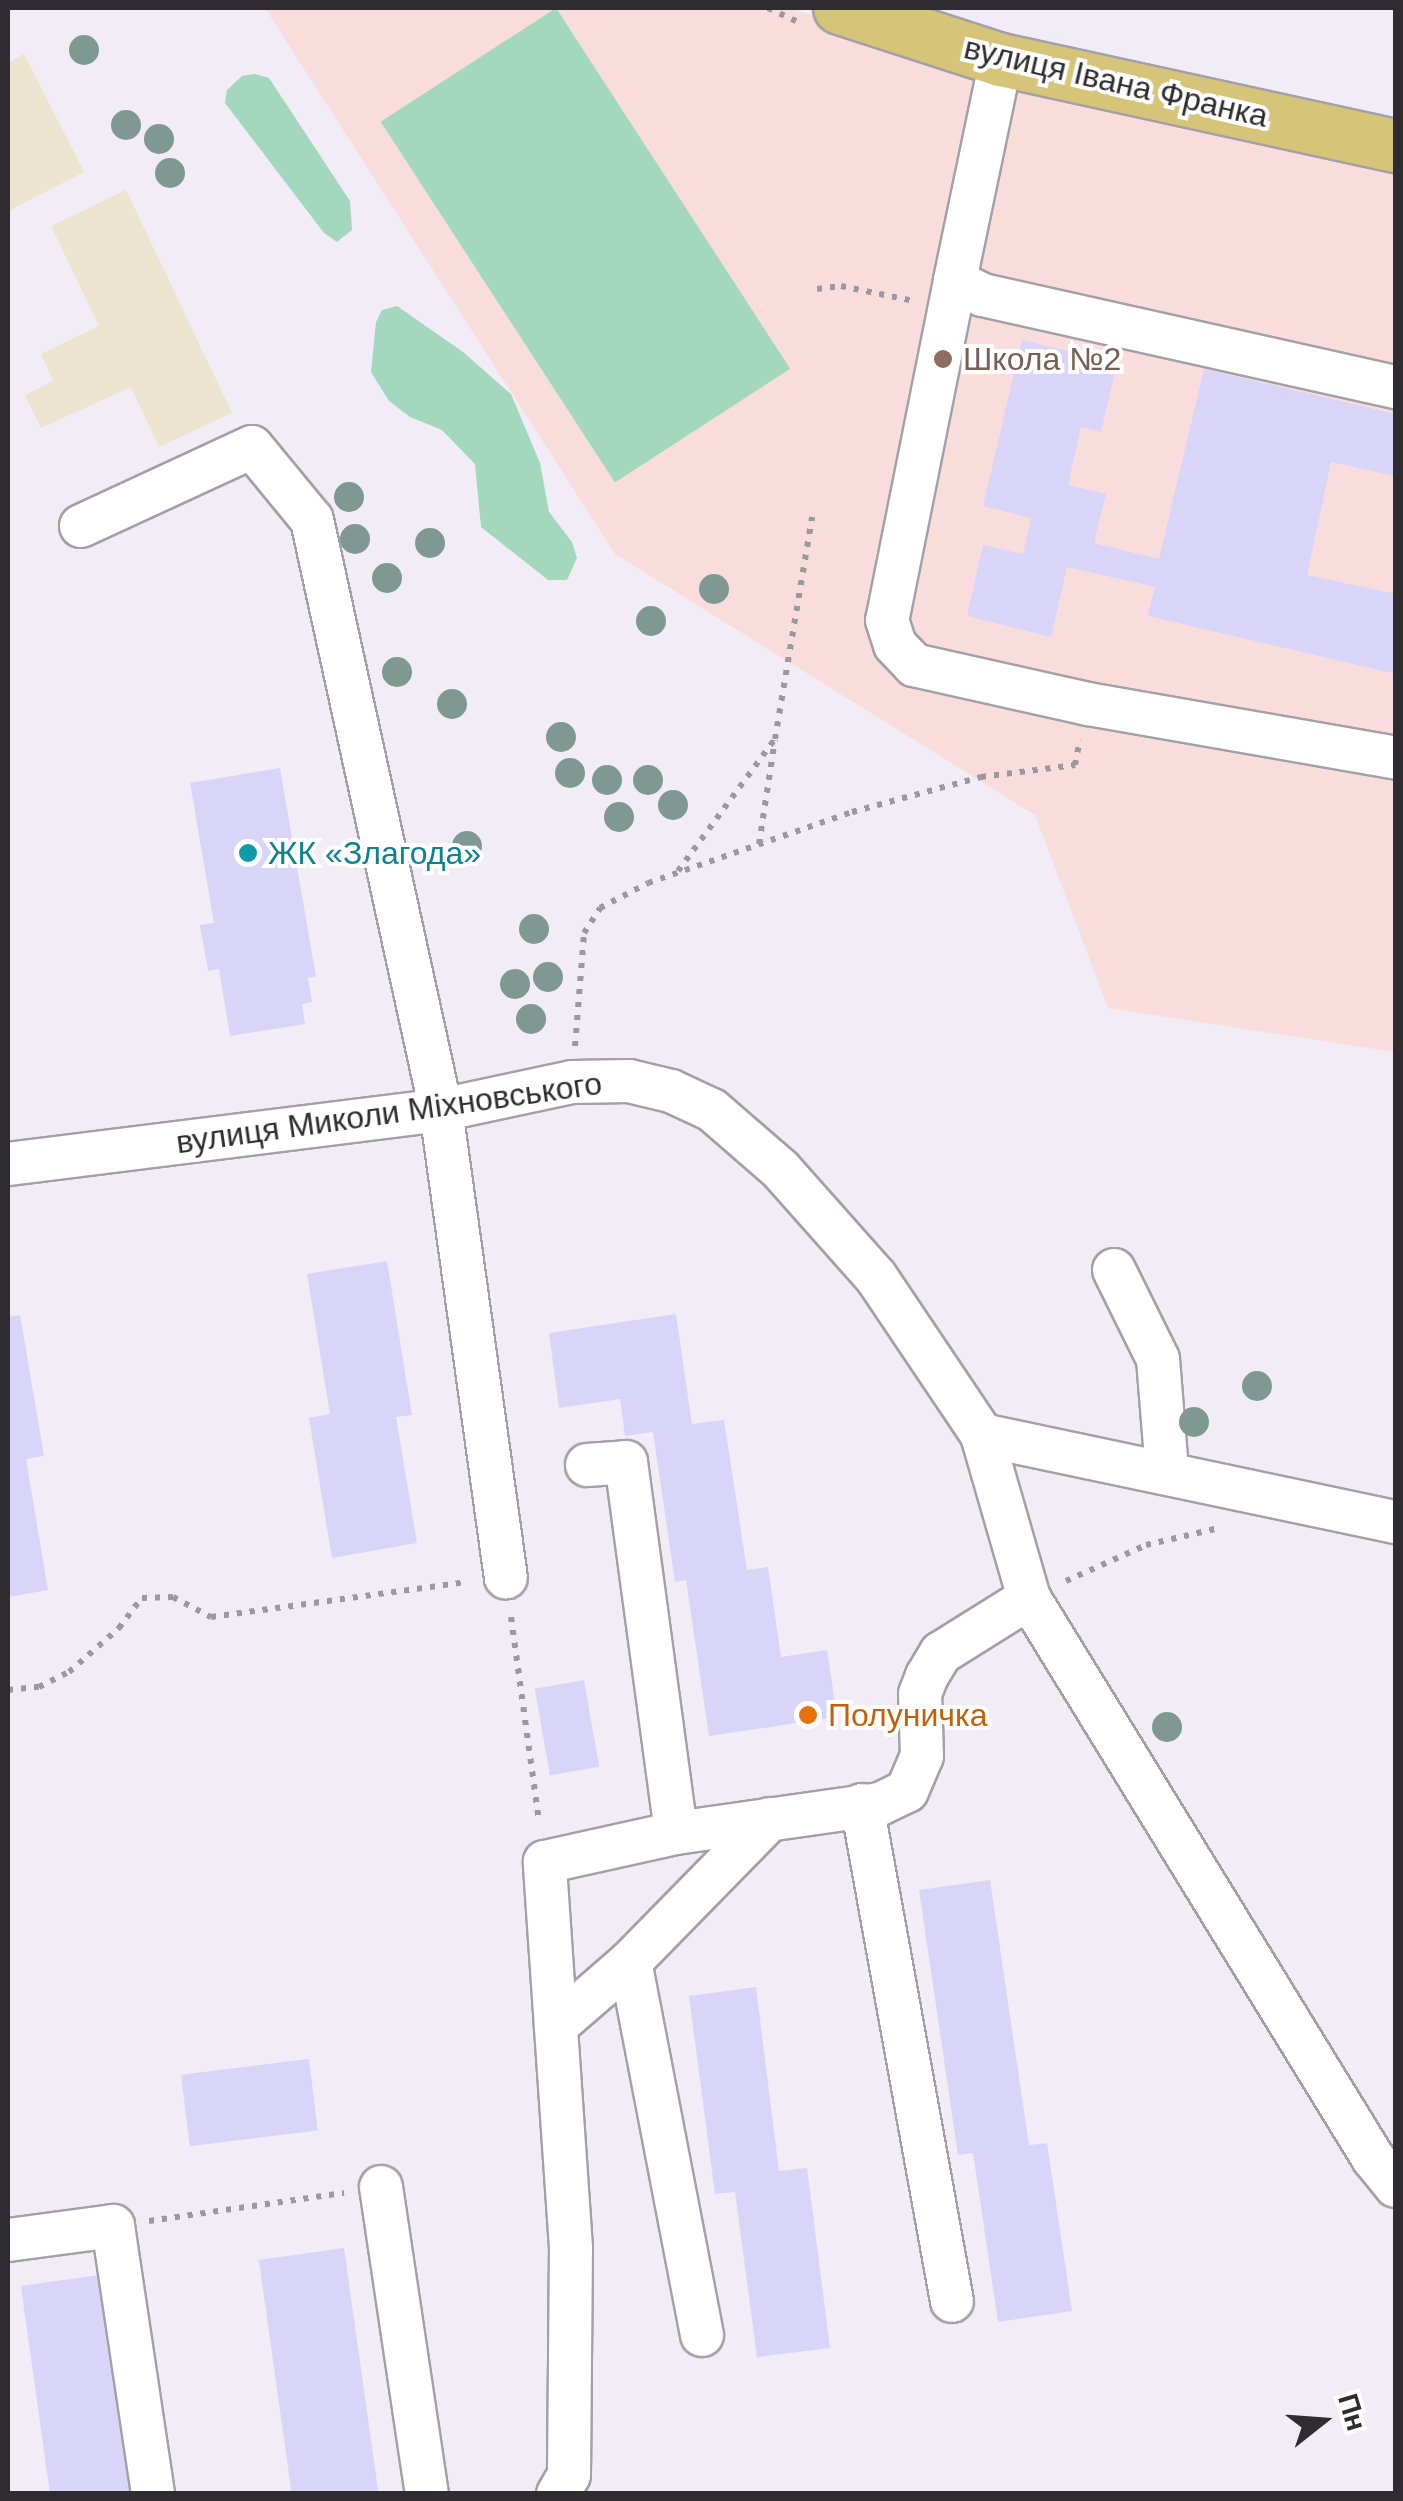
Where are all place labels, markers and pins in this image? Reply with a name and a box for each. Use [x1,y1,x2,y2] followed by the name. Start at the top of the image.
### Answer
[963,340,1121,378] place label: Школа №2
[932,348,954,370] marker: Школа №2
[268,834,481,872] place label: ЖК «Злагода»
[237,842,259,864] marker: ЖК «Злагода»
[828,1696,987,1734] place label: Полуничка
[797,1704,819,1726] marker: Полуничка

